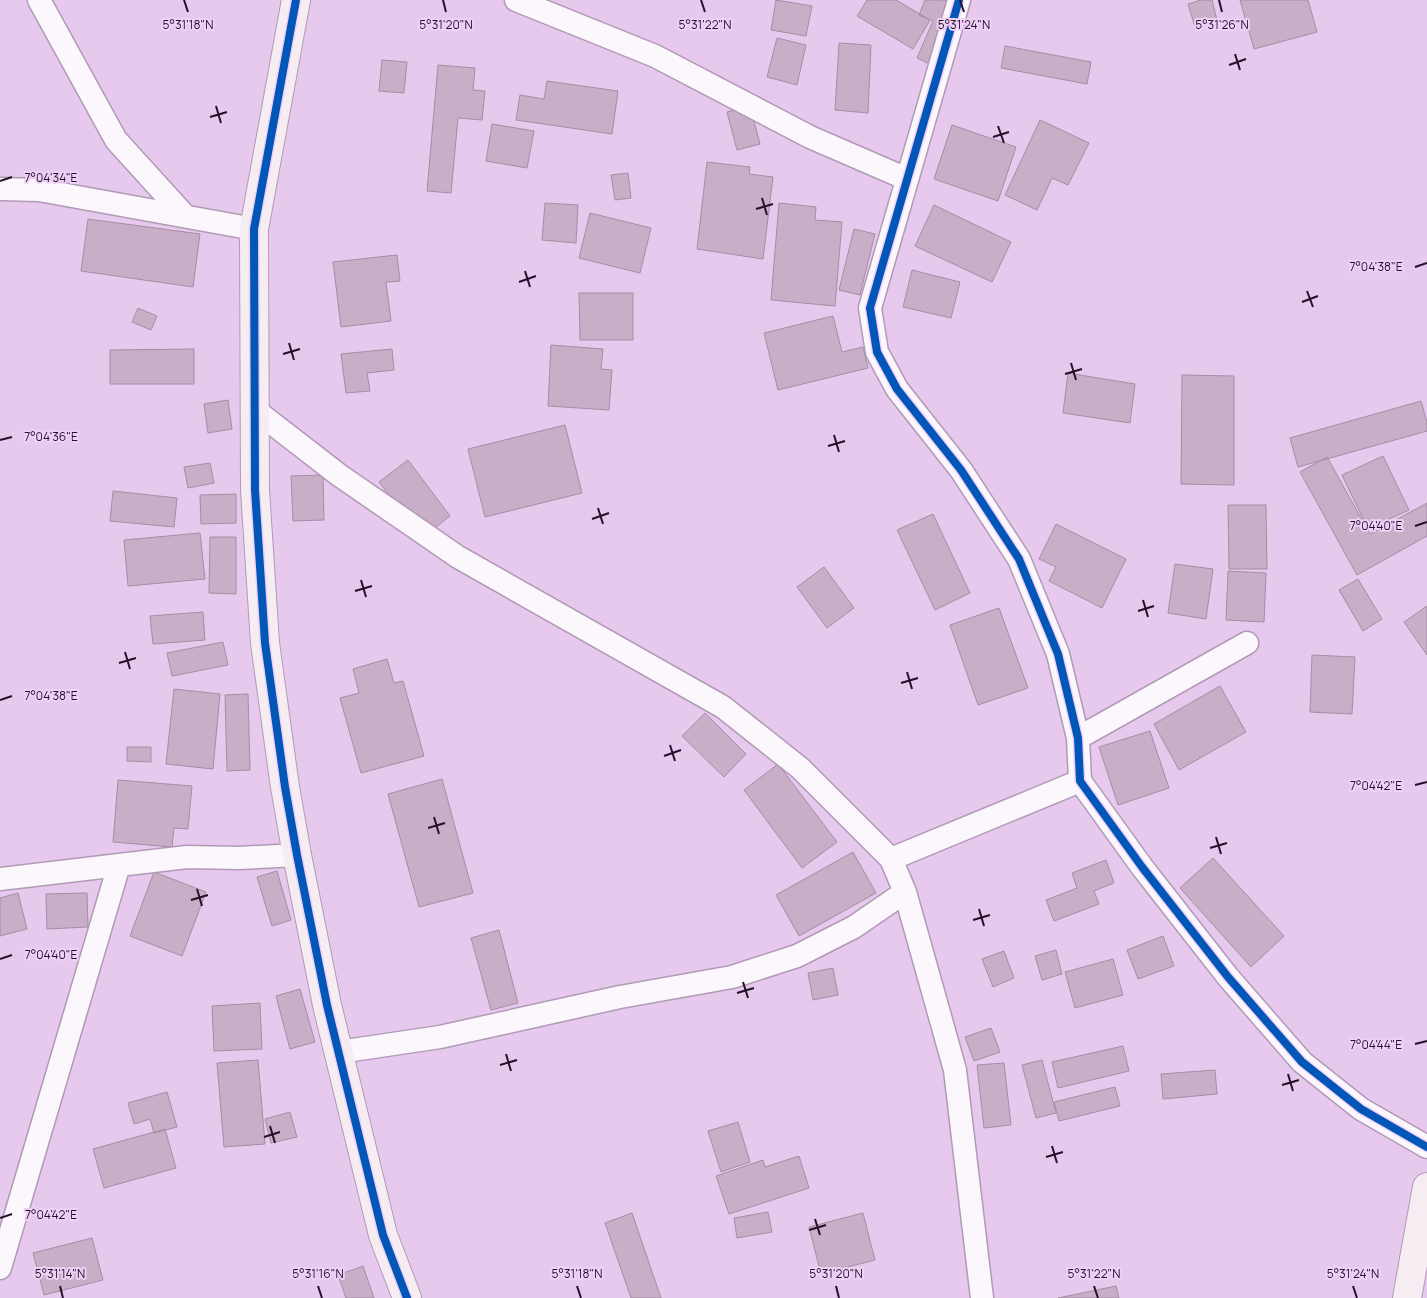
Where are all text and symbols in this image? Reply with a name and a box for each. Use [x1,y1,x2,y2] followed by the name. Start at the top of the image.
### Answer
[163,16,213,33] text: 5°31'18"N
[419,16,473,33] text: 5°31'20"N
[679,16,731,33] text: 5°31'22"N
[938,16,990,33] text: 5°31'24"N
[1195,16,1249,33] text: 5°31'26"N
[25,169,78,186] text: 7°04'34"E
[1349,258,1403,275] text: 7°04'38"E
[24,428,78,445] text: 7°04'36"E
[1350,517,1402,534] text: 7°04'40"E
[24,687,78,704] text: 7°04'38"E
[1350,777,1402,794] text: 7°04'42"E
[25,946,77,963] text: 7°04'40"E
[1350,1036,1402,1053] text: 7°04'44"E
[25,1206,77,1223] text: 7°04'42"E
[35,1265,85,1282] text: 5°31'14"N
[292,1265,344,1282] text: 5°31'16"N
[552,1265,602,1282] text: 5°31'18"N
[809,1265,863,1282] text: 5°31'20"N
[1068,1265,1120,1282] text: 5°31'22"N
[1327,1265,1379,1282] text: 5°31'24"N

